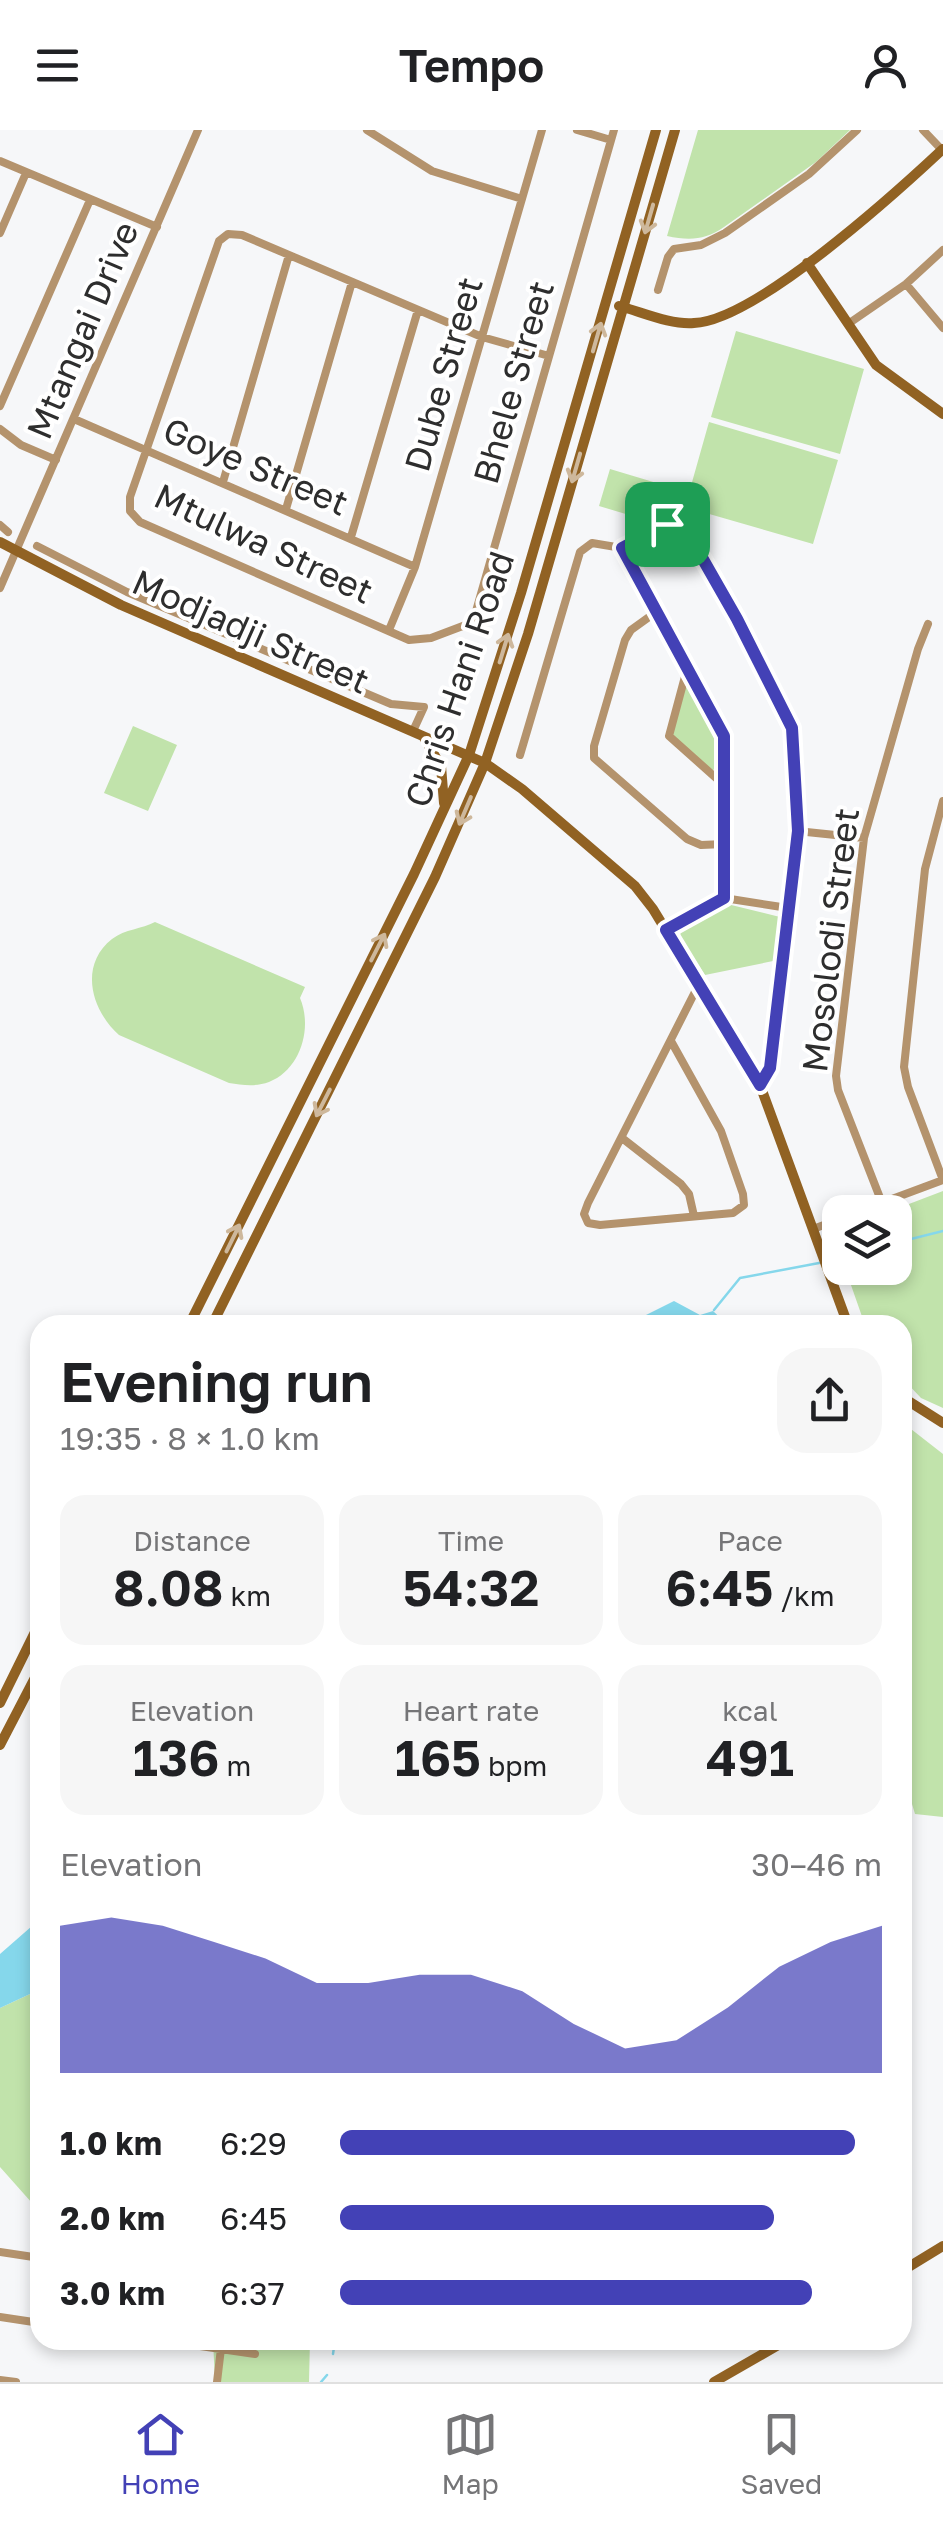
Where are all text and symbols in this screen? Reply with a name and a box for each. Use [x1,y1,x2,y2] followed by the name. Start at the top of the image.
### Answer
[30,38,85,93] icon: menu
[399,38,544,92] text: Tempo
[858,38,913,93] icon: person
[639,203,657,234] one-way arrow
[17,215,147,445] street label: Mtangai Drive
[395,272,491,476] street label: Dube Street
[464,276,562,488] street label: Bhele Street
[589,322,607,353] one-way arrow
[157,408,355,524] street label: Goye Street
[566,452,584,484] one-way arrow
[148,474,380,612] street label: Mtulwa Street
[625,482,710,567] pin
[640,497,695,552] icon: arrive
[396,546,522,812] street label: Chris Hani Road
[126,560,376,702] street label: Modjadji Street
[496,633,514,665] one-way arrow
[455,795,473,825] one-way arrow
[793,806,867,1074] street label: Mosolodi Street
[369,933,388,963] one-way arrow
[313,1087,332,1117] one-way arrow
[822,1195,912,1285] map controls
[822,1195,912,1285] button: layers
[224,1223,243,1253] one-way arrow
[60,1348,373,1414] text: Evening run
[777,1348,882,1453] button: share
[60,1419,320,1457] text: 19:35 · 8 × 1.0 km
[133,1524,251,1557] text: Distance
[438,1524,504,1557] text: Time
[717,1524,783,1557] text: Pace
[113,1557,223,1617] text: 8.08
[403,1557,540,1617] text: 54:32
[665,1557,774,1617] text: 6:45
[223,1579,271,1612] text: km
[774,1579,835,1612] text: /km
[130,1694,254,1727] text: Elevation
[403,1694,539,1727] text: Heart rate
[722,1694,778,1727] text: kcal
[133,1727,219,1787] text: 136
[395,1727,481,1787] text: 165
[706,1727,794,1787] text: 491
[219,1749,251,1782] text: m
[481,1749,547,1782] text: bpm
[60,1845,202,1883] text: Elevation
[751,1845,882,1883] text: 30–46 m
[60,2124,162,2162] text: 1.0 km
[220,2124,287,2162] text: 6:29
[60,2199,165,2237] text: 2.0 km
[220,2199,287,2237] text: 6:45
[60,2274,165,2312] text: 3.0 km
[220,2274,285,2312] text: 6:37
[121,2407,200,2500] tab: Home
[442,2407,499,2500] tab: Map
[740,2407,822,2500] tab: Saved

